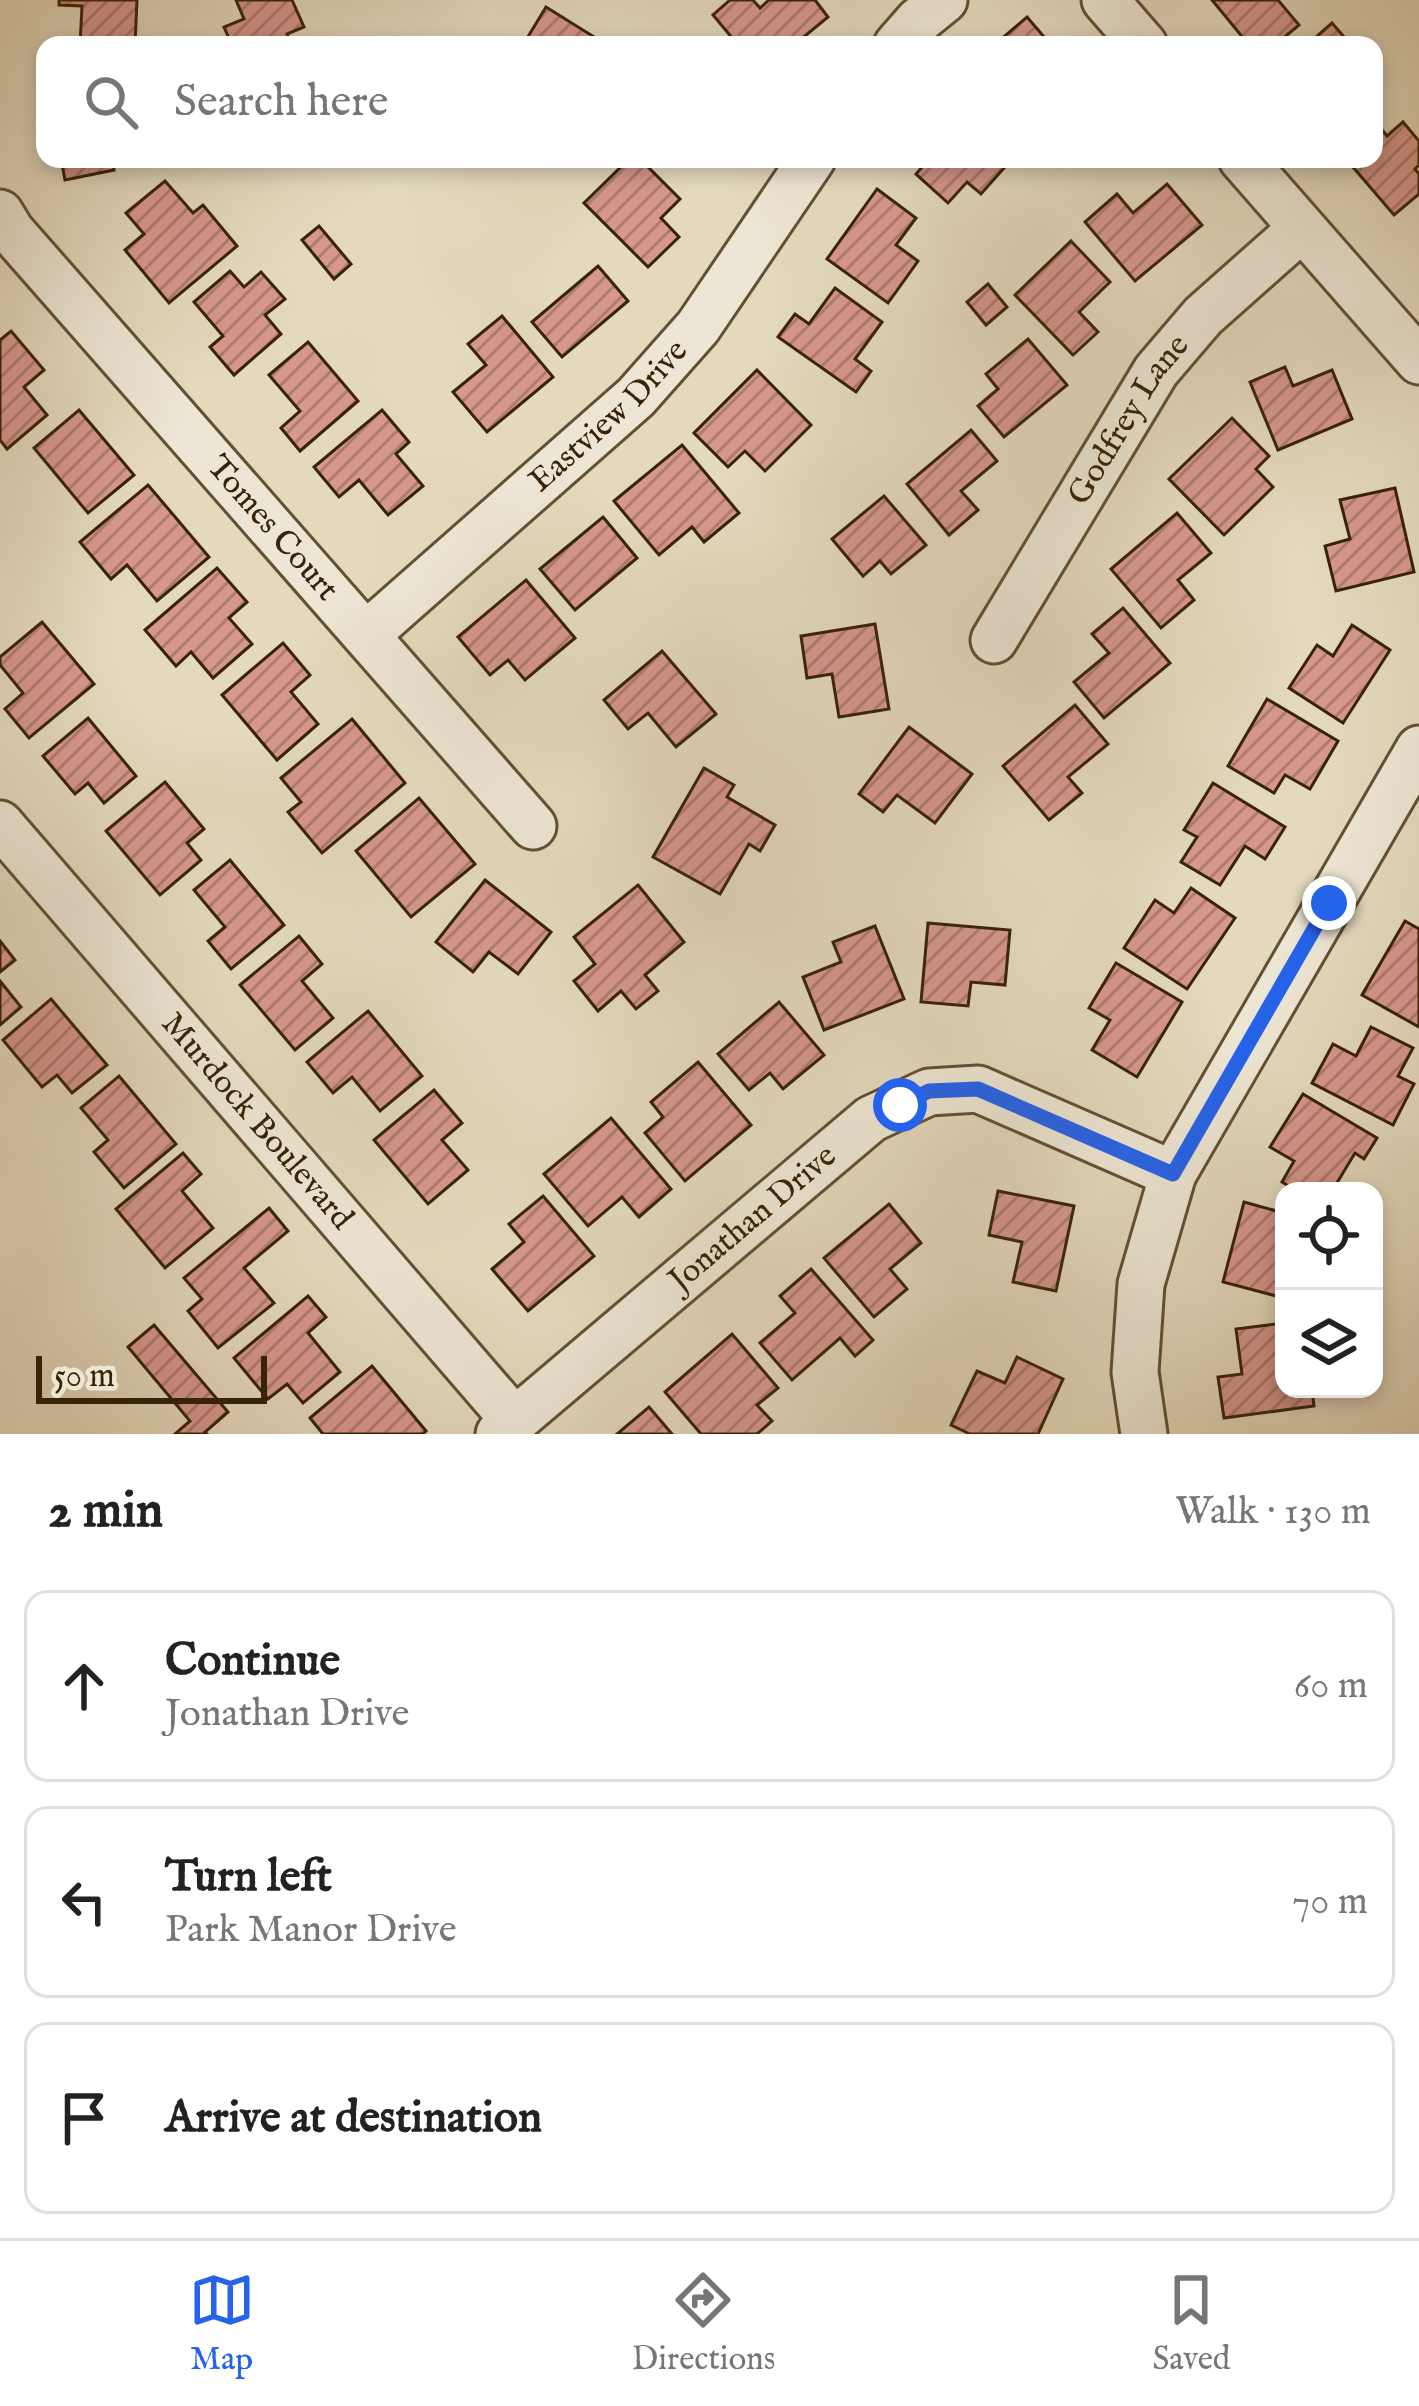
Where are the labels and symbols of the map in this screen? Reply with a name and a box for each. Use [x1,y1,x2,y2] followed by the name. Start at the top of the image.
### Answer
[1059,326,1199,513] street label: Godfrey Lane
[521,331,698,502] street label: Eastview Drive
[197,447,347,610] street label: Tomes Court
[1302,876,1356,930] route end
[151,1004,362,1239] street label: Murdock Boulevard
[873,1078,927,1132] route start
[658,1136,846,1304] street label: Jonathan Drive
[36,1350,267,1403] scale bar

